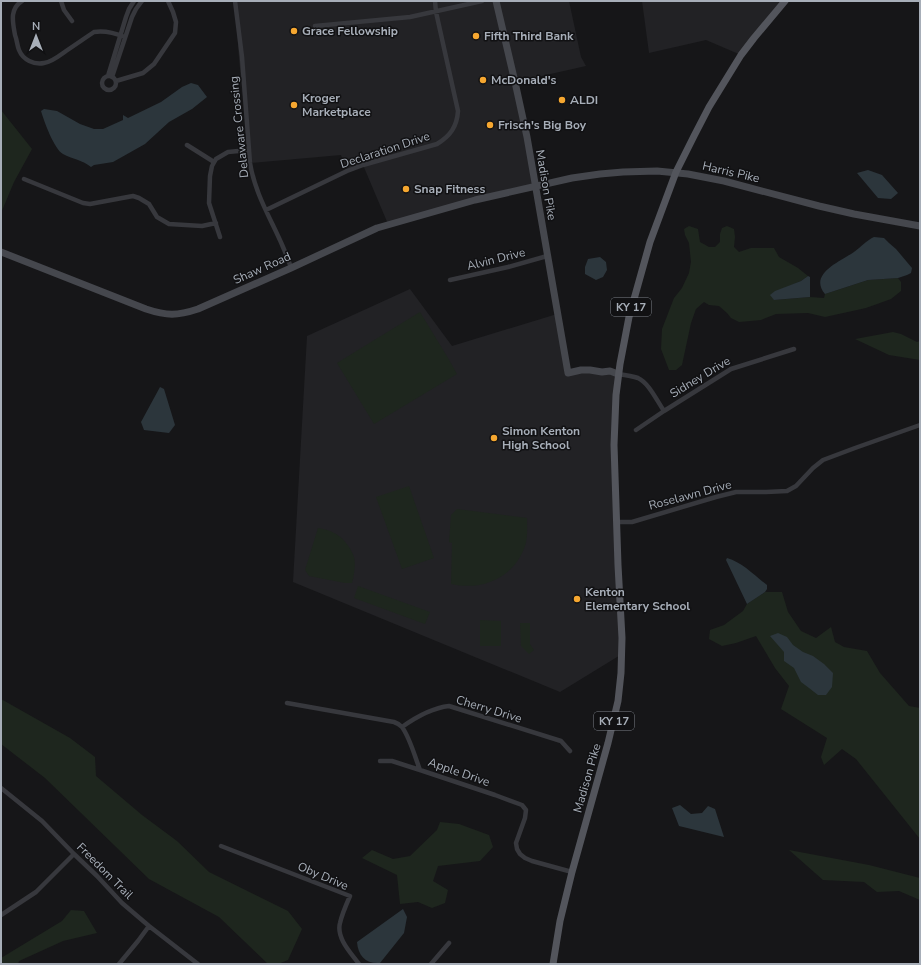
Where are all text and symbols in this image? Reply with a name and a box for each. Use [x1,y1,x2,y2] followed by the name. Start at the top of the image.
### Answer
[16,16,56,56] north arrow
[32,19,40,34] text: N
[302,23,398,39] place label: Grace Fellowship
[289,26,299,36] marker: Grace Fellowship
[484,28,574,44] place label: Fifth Third Bank
[471,31,481,41] marker: Fifth Third Bank
[491,72,557,88] place label: McDonald's
[226,75,252,179] street label: Delaware Crossing
[478,75,488,85] marker: McDonald's
[302,90,371,120] place label: Kroger Marketplace
[570,92,598,108] place label: ALDI
[557,95,567,105] marker: ALDI
[289,100,299,110] marker: Kroger Marketplace
[498,117,587,133] place label: Frisch's Big Boy
[485,120,495,130] marker: Frisch's Big Boy
[338,128,432,172] street label: Declaration Drive
[532,148,560,222] street label: Madison Pike
[701,158,761,186] street label: Harris Pike
[414,181,485,197] place label: Snap Fitness
[401,184,411,194] marker: Snap Fitness
[465,244,527,274] street label: Alvin Drive
[231,248,293,288] street label: Shaw Road
[611,298,651,316] road number: KY 17
[667,353,733,401] street label: Sidney Drive
[502,423,580,453] place label: Simon Kenton High School
[489,433,499,443] marker: Simon Kenton High School
[647,476,733,514] street label: Roselawn Drive
[585,584,690,614] place label: Kenton Elementary School
[572,594,582,604] marker: Kenton Elementary School
[454,691,524,727] street label: Cherry Drive
[594,712,634,730] road number: KY 17
[569,741,605,815] street label: Madison Pike
[426,754,492,790] street label: Apple Drive
[73,839,137,903] street label: Freedom Trail
[295,858,351,894] street label: Oby Drive

